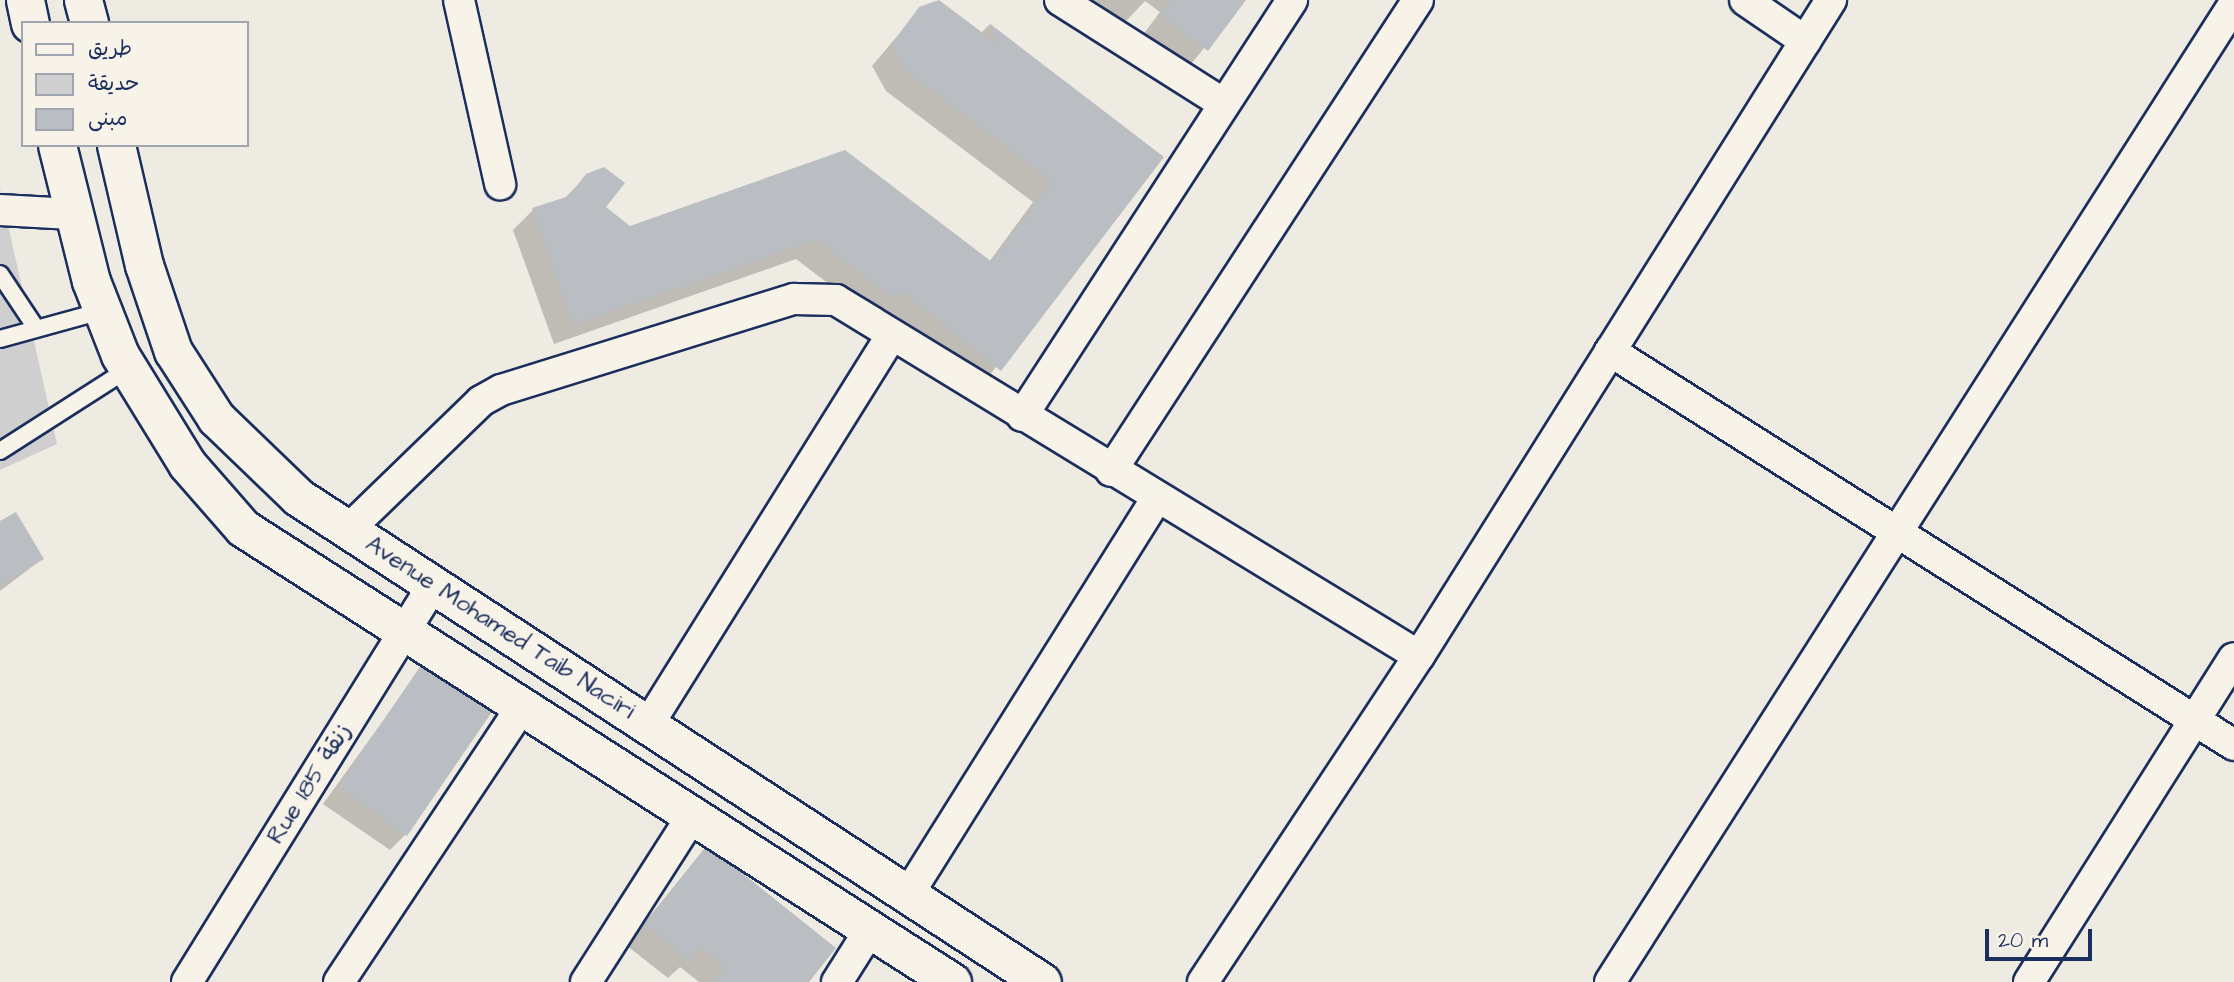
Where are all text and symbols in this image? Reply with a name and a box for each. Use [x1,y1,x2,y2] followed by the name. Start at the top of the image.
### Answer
[21,21,248,147] legend
[88,34,132,63] text: طريق
[88,69,139,98] text: حديقة
[88,104,127,133] text: مبنى
[360,530,640,726] street label: Avenue Mohamed Taib Naciri
[262,719,358,849] street label: Rue 185 زنقة
[1989,916,2096,960] scale bar
[1998,926,2048,955] text: 20 m

